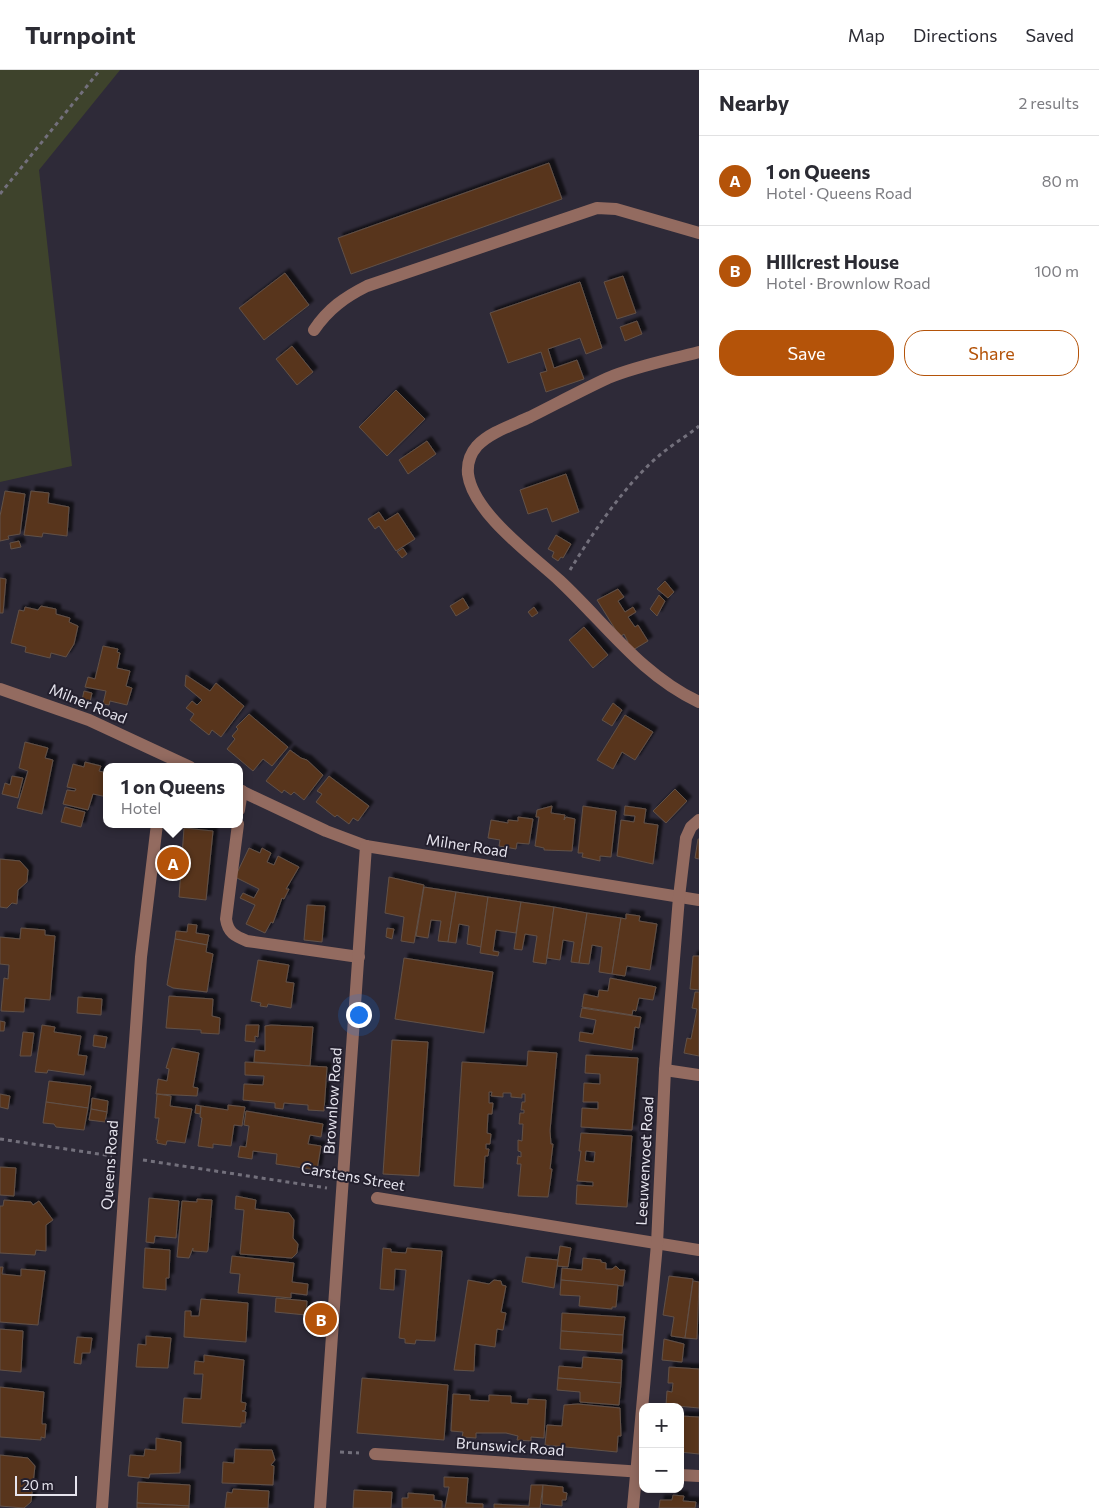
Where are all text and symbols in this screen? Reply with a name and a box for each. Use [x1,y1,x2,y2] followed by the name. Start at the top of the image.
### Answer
[25,20,136,49] text: Turnpoint
[848,24,885,46] text: Map
[913,24,997,46] text: Directions
[1025,24,1074,46] text: Saved
[719,90,789,115] text: Nearby
[1018,93,1079,112] text: 2 results
[766,160,870,183] text: 1 on Queens
[729,171,741,190] text: A
[1042,171,1079,190] text: 80 m
[766,183,912,202] text: Hotel · Queens Road
[766,250,899,273] text: HIllcrest House
[730,261,740,280] text: B
[1034,261,1079,280] text: 100 m
[766,273,931,292] text: Hotel · Brownlow Road
[719,330,894,376] button: Save
[904,330,1079,376] button: Share
[47,679,130,727] street label: Milner Road
[103,763,243,828] popup
[121,775,225,798] text: 1 on Queens
[121,798,161,817] text: Hotel
[425,830,509,860] street label: Milner Road
[157,844,189,882] pin: A
[346,1002,372,1028] your location
[319,1047,345,1155] street label: Brownlow Road
[632,1096,656,1226] street label: Leeuwenvoet Road
[97,1120,121,1210] street label: Queens Road
[300,1158,407,1194] street label: Carstens Street
[305,1300,337,1338] pin: B
[639,1403,684,1493] map controls
[639,1403,684,1448] button: +
[455,1433,565,1459] street label: Brunswick Road
[639,1448,684,1493] button: −
[15,1473,78,1496] scale bar
[22,1476,54,1493] text: 20 m

